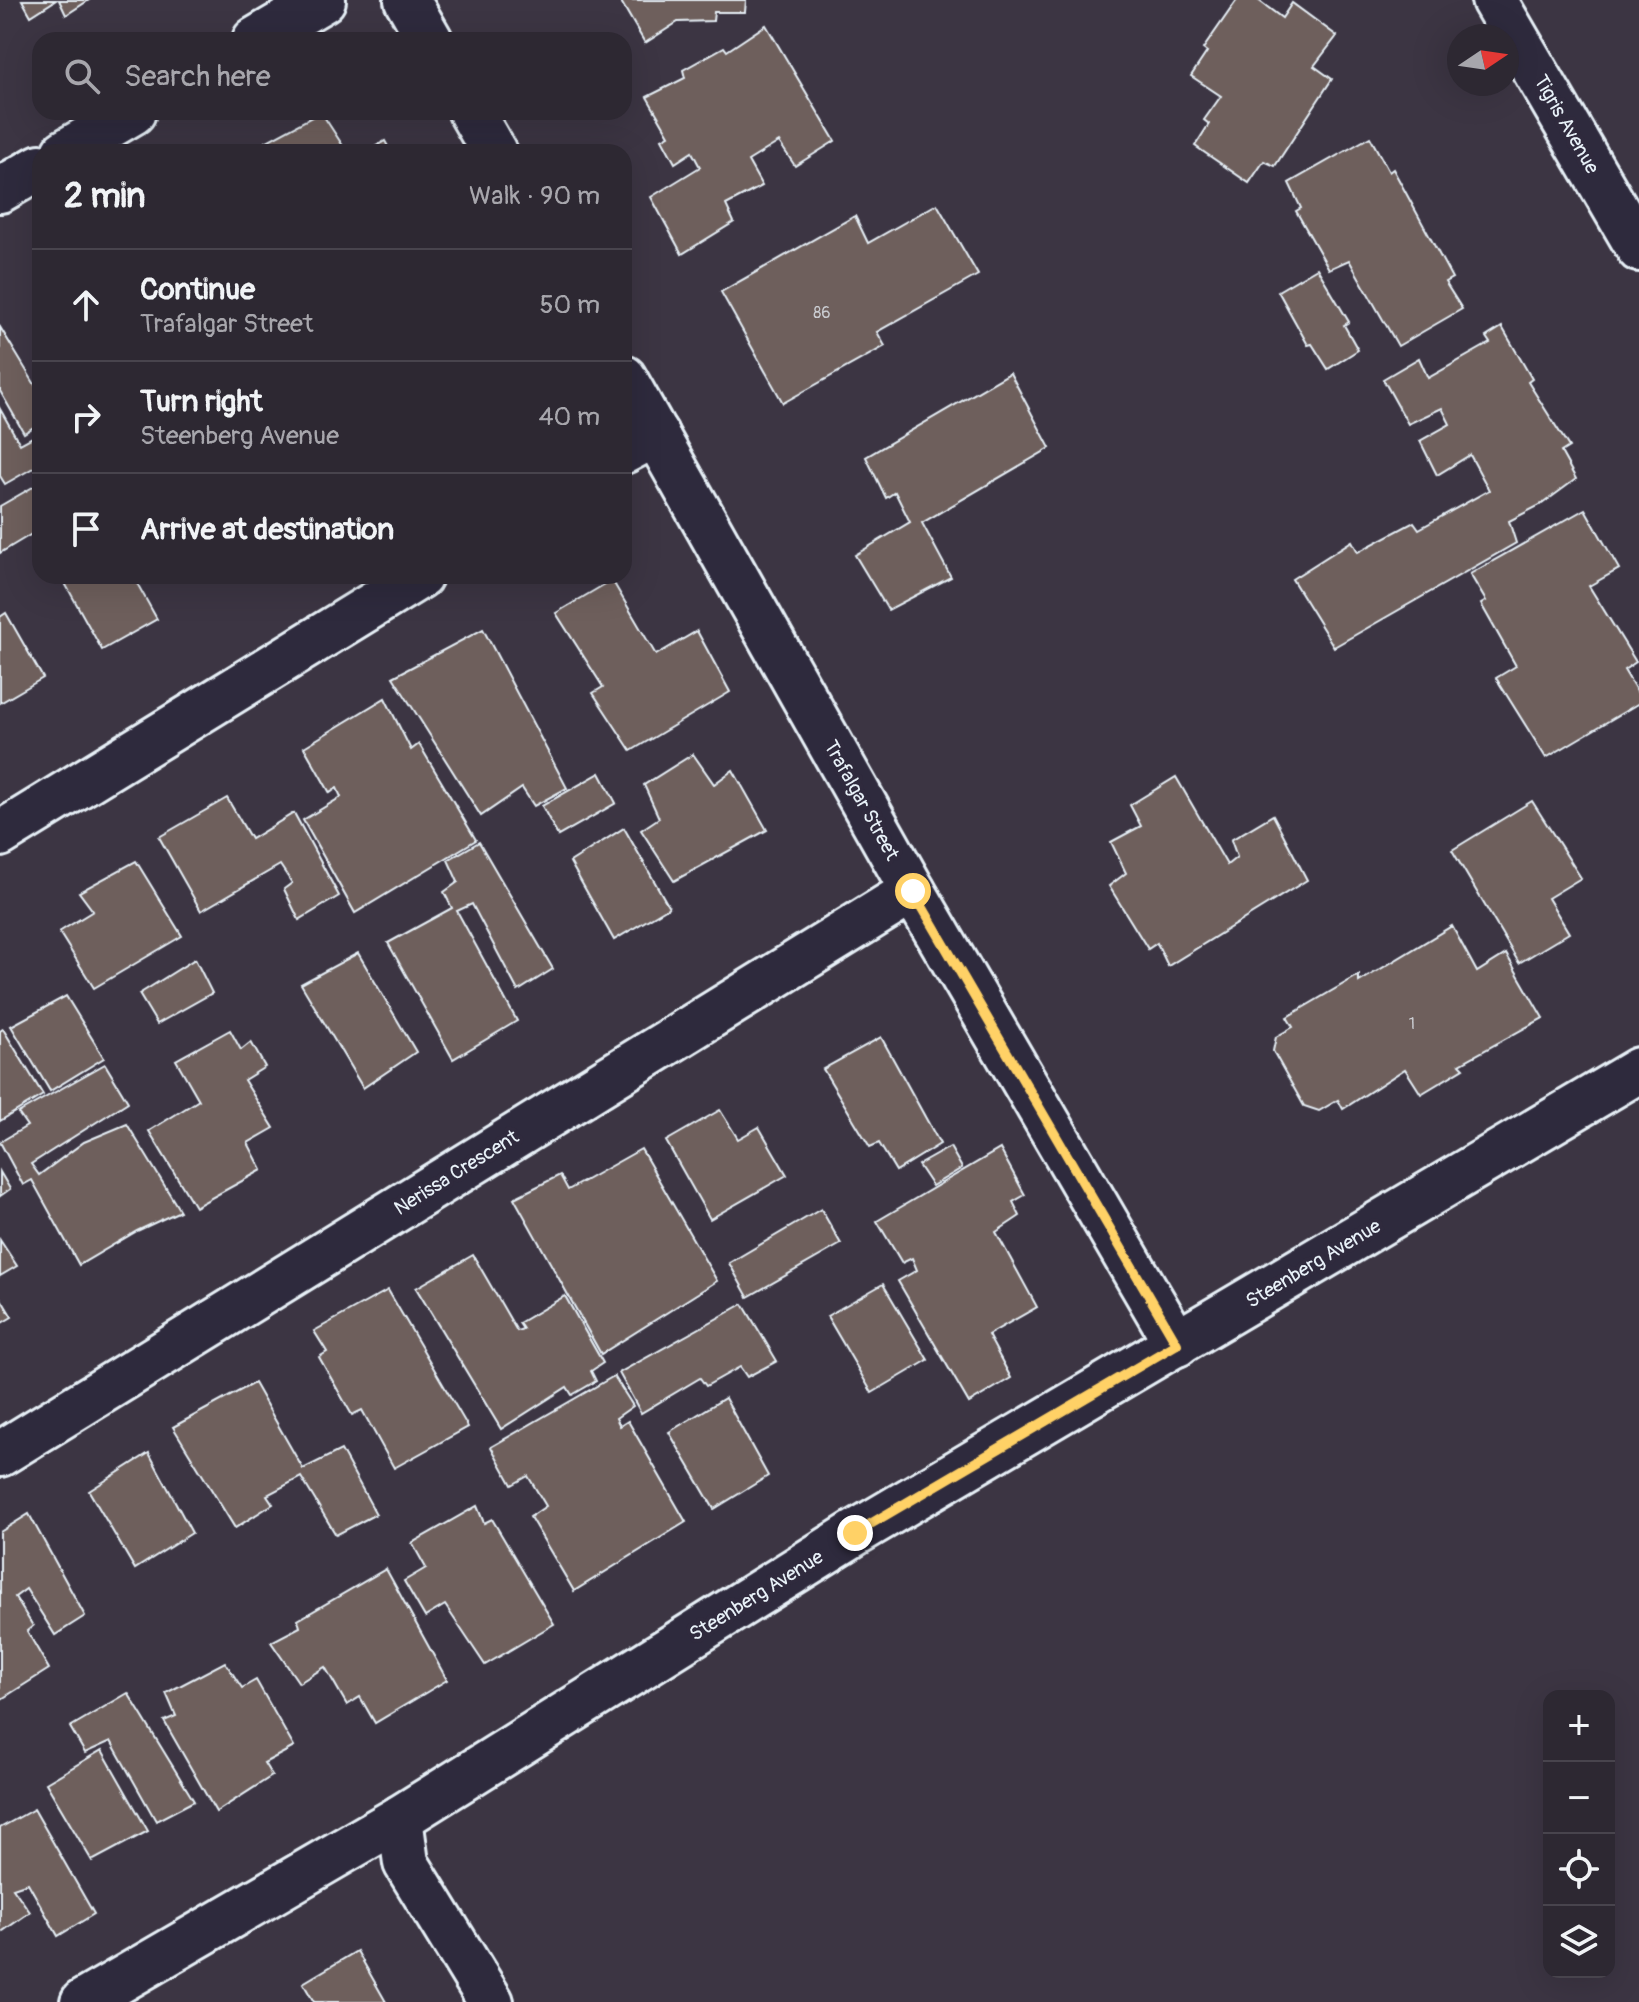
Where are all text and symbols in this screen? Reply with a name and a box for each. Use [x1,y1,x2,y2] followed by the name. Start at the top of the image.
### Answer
[1447,24,1519,96] north arrow
[32,32,632,120] search box
[60,54,104,98] icon: search
[124,58,271,95] text: Search here
[1528,70,1605,178] street label: Tigris Avenue
[64,175,146,218] text: 2 min
[469,180,600,212] text: Walk · 90 m
[140,271,255,308] text: Continue
[64,283,108,327] icon: ahead
[539,289,600,321] text: 50 m
[813,303,831,323] house number: 86
[140,308,313,340] text: Trafalgar Street
[140,383,263,420] text: Turn right
[64,395,108,439] icon: right
[538,401,600,433] text: 40 m
[140,420,339,452] text: Steenberg Avenue
[64,507,108,551] icon: arrive
[140,511,394,548] text: Arrive at destination
[818,736,905,865] street label: Trafalgar Street
[895,873,931,909] route start
[1409,1014,1415,1034] house number: 1
[389,1124,524,1221] street label: Nerissa Crescent
[1241,1213,1385,1314] street label: Steenberg Avenue
[837,1515,873,1551] route end
[685,1544,828,1647] street label: Steenberg Avenue
[1543,1690,1615,1978] map controls
[1543,1690,1615,1762] button: +
[1543,1762,1615,1834] button: −
[1543,1834,1615,1906] button: locate
[1543,1906,1615,1978] button: layers

